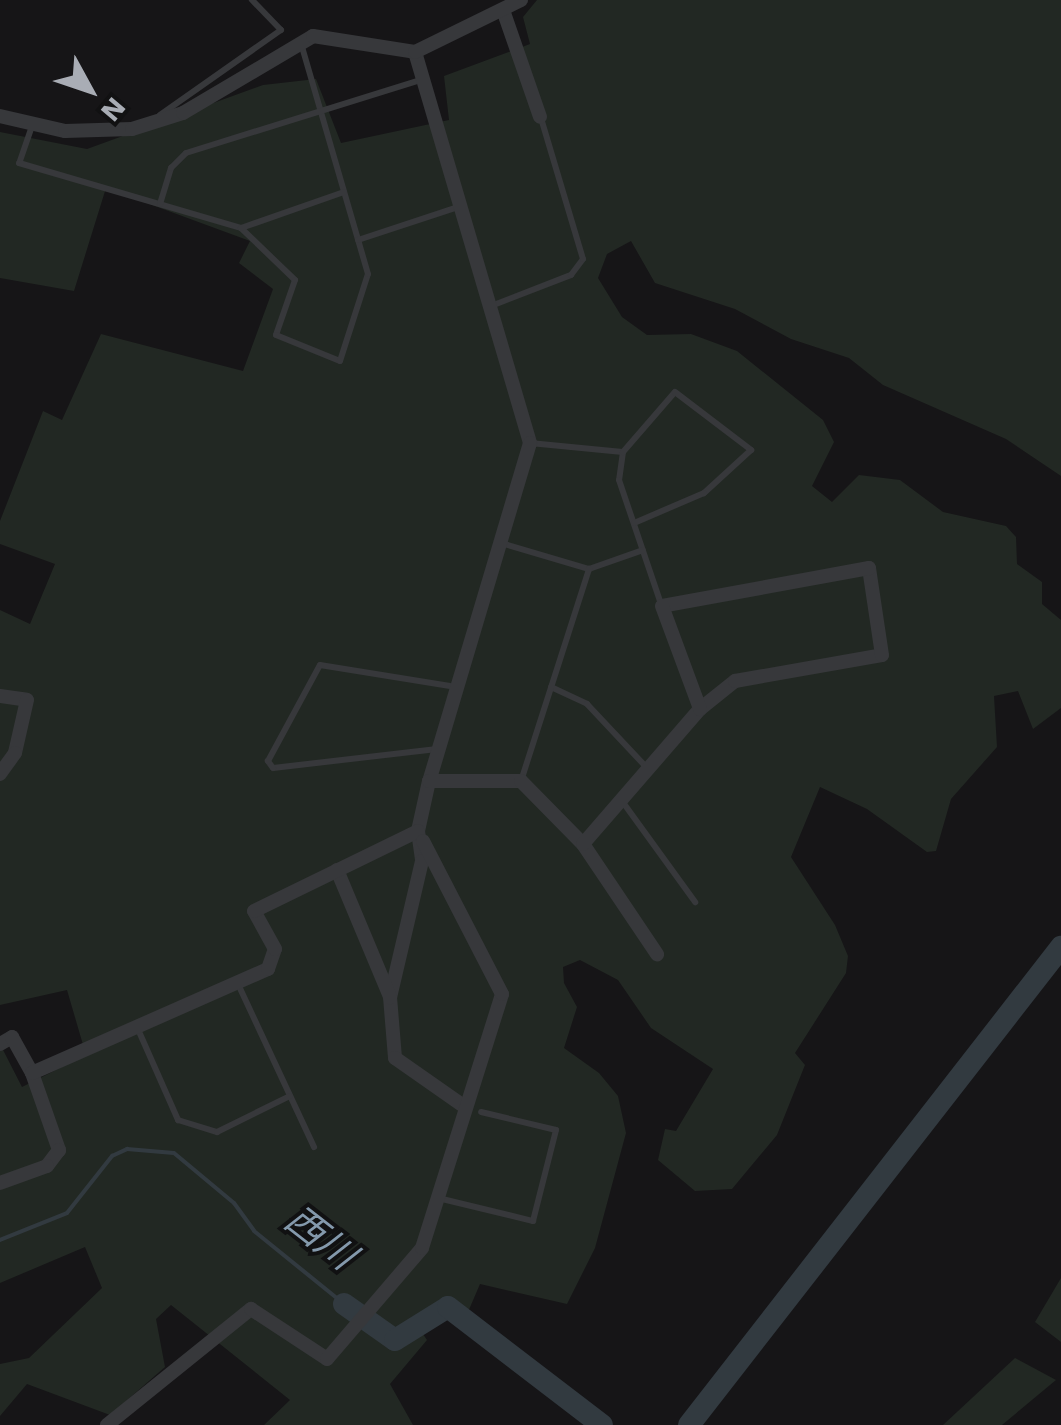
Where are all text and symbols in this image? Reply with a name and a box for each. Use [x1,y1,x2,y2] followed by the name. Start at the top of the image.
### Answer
[40,40,140,140] north arrow
[94,91,133,128] text: N
[276,1197,364,1279] water label: 西川

